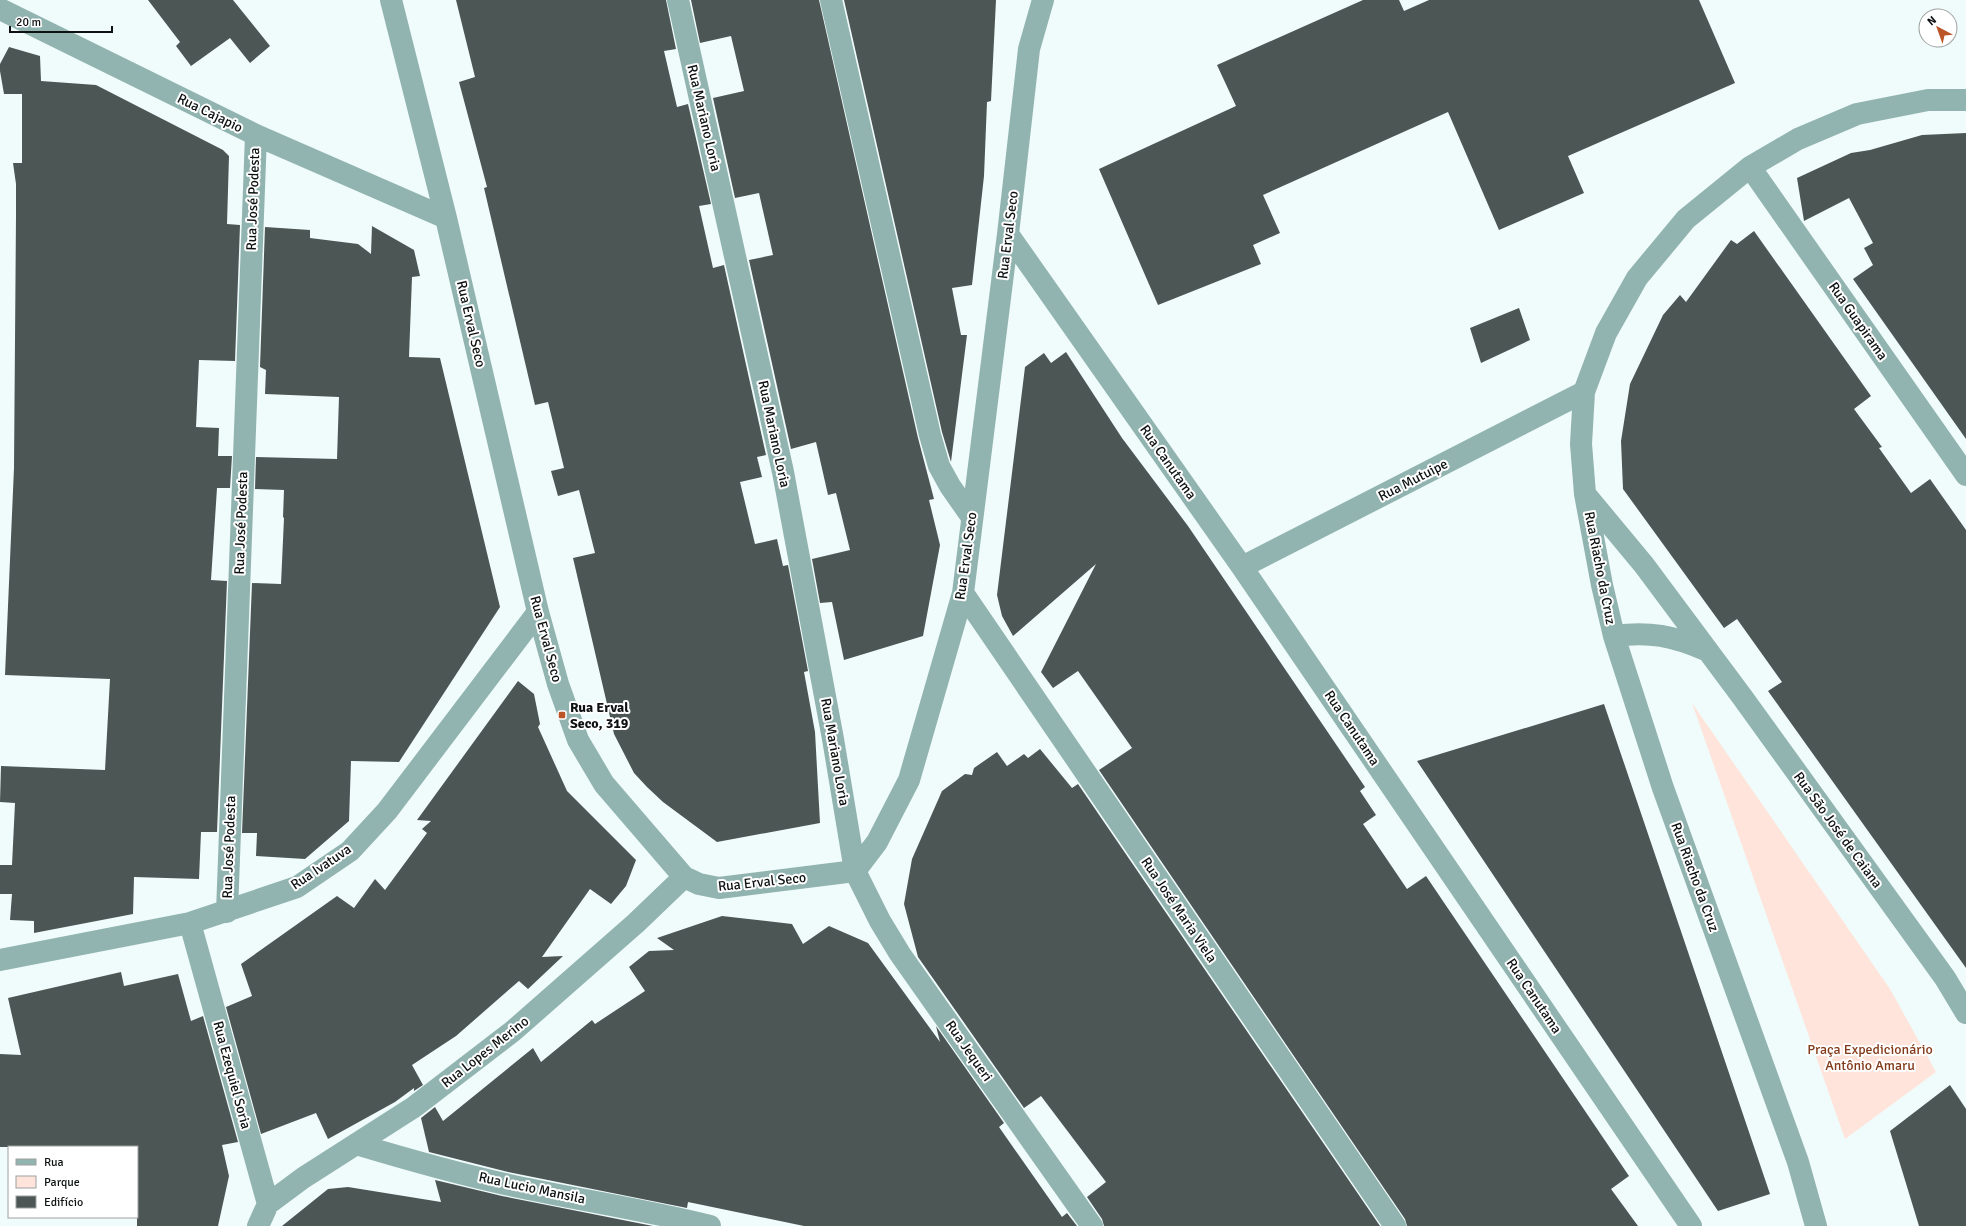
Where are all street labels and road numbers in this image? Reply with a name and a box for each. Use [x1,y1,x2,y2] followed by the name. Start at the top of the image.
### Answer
[683,63,725,173] street label: Rua Mariano Loria
[174,90,246,136] street label: Rua Cajapio
[243,147,263,251] street label: Rua José Podesta
[994,190,1022,280] street label: Rua Erval Seco
[453,279,489,369] street label: Rua Erval Seco
[1825,279,1891,363] street label: Rua Guapirama
[754,379,794,489] street label: Rua Mariano Loria
[1136,422,1200,502] street label: Rua Canutama
[1375,455,1451,505] street label: Rua Mutuipe
[231,471,251,575] street label: Rua José Podesta
[1581,510,1619,626] street label: Rua Riacho da Cruz
[951,511,981,601] street label: Rua Erval Seco
[526,594,566,684] street label: Rua Erval Seco
[1321,687,1383,769] street label: Rua Canutama
[817,697,853,807] street label: Rua Mariano Loria
[1790,769,1886,891] street label: Rua São José de Caiana
[219,795,239,899] street label: Rua José Podesta
[1667,820,1723,934] street label: Rua Riacho da Cruz
[288,841,354,893] street label: Rua Ivatuva
[1137,854,1221,966] street label: Rua José Maria Viela
[717,869,807,895] street label: Rua Erval Seco
[1503,955,1565,1037] street label: Rua Canutama
[438,1013,532,1091] street label: Rua Lopes Merino
[942,1017,996,1085] street label: Rua Jequeri
[209,1019,255,1131] street label: Rua Ezequiel Soria
[477,1168,587,1208] street label: Rua Lucio Mansila

